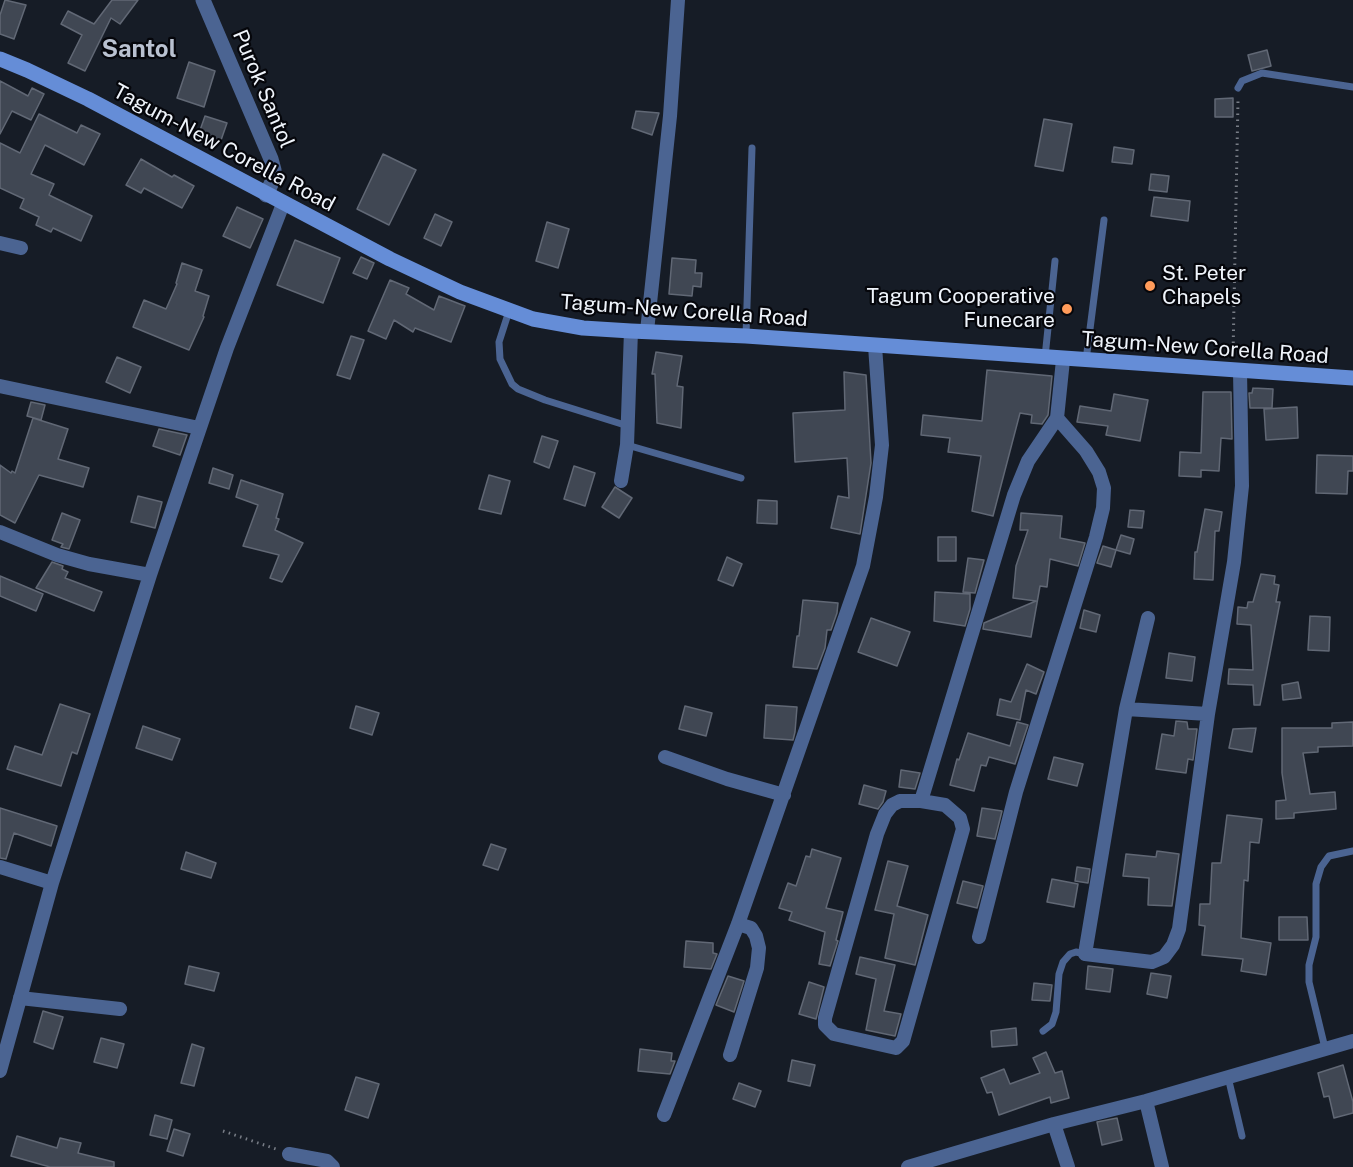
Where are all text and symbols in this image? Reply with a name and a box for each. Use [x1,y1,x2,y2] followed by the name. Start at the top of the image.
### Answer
[227,26,299,152] street label: Purok Santol
[101,36,177,64] district label: Santol
[109,79,339,217] street label: Tagum-New Corella Road
[1162,261,1246,311] place label: St. Peter Chapels
[1143,279,1157,293] marker: St. Peter Chapels
[867,284,1055,334] place label: Tagum Cooperative Funecare
[559,290,809,332] street label: Tagum-New Corella Road
[1060,302,1074,316] marker: Tagum Cooperative Funecare
[1080,327,1330,369] street label: Tagum-New Corella Road

